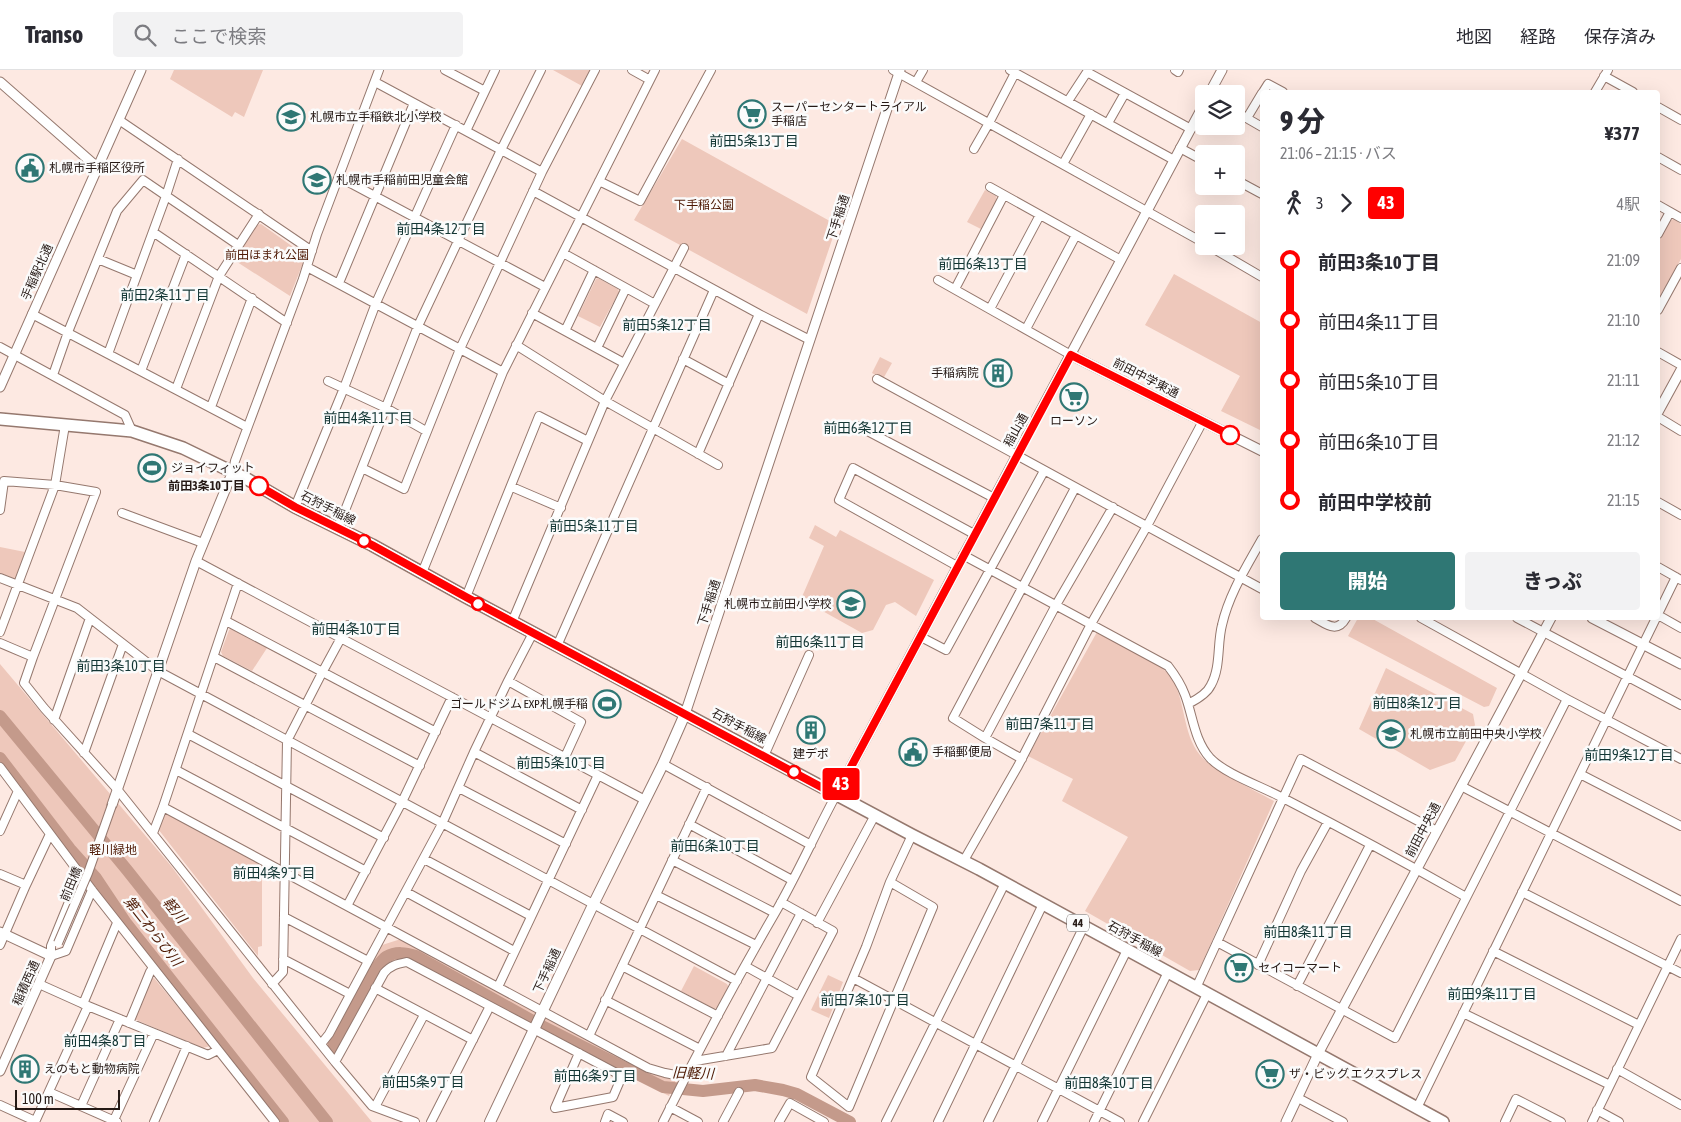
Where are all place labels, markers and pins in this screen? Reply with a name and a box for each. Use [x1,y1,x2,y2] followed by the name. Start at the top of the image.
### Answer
[737,99,767,129] supermarket icon: スーパーセンタートライアル 手稲店
[771,100,927,128] place label: スーパーセンタートライアル 手稲店
[276,102,306,132] school or university icon: 札幌市立手稲鉄北小学校
[310,110,442,124] place label: 札幌市立手稲鉄北小学校
[15,153,45,183] public building icon: 札幌市手稲区役所
[49,161,145,175] place label: 札幌市手稲区役所
[302,165,332,195] school or university icon: 札幌市手稲前田児童会館
[336,173,468,187] place label: 札幌市手稲前田児童会館
[983,358,1013,388] building icon: 手稲病院
[931,366,979,380] place label: 手稲病院
[1059,382,1089,412] supermarket icon: ローソン
[1050,414,1098,428] place label: ローソン
[1220,425,1240,445] unlabelled marker
[137,453,167,483] sports icon: ジョイフィット
[171,461,255,475] place label: ジョイフィット
[249,476,269,496] marker: 前田3条10丁目
[168,479,245,493] place label: 前田3条10丁目
[357,534,371,548] unlabelled marker
[836,589,866,619] school or university icon: 札幌市立前田小学校
[471,597,485,611] unlabelled marker
[724,597,832,611] place label: 札幌市立前田小学校
[592,689,622,719] sports icon: ゴールドジム EXP札幌手稲
[450,697,588,711] place label: ゴールドジム EXP札幌手稲
[796,715,826,745] building icon: 建デポ
[1376,719,1406,749] school or university icon: 札幌市立前田中央小学校
[1410,727,1542,741] place label: 札幌市立前田中央小学校
[898,737,928,767] public building icon: 手稲郵便局
[932,745,992,759] place label: 手稲郵便局
[793,747,829,761] place label: 建デポ
[787,765,801,779] unlabelled marker
[1224,953,1254,983] supermarket icon: セイコーマート
[1258,961,1342,975] place label: セイコーマート
[10,1054,40,1084] building icon: えのもと動物病院
[1255,1059,1285,1089] supermarket icon: ザ・ビッグ エクスプレス
[44,1062,140,1076] place label: えのもと動物病院
[1289,1067,1422,1081] place label: ザ・ビッグ エクスプレス

